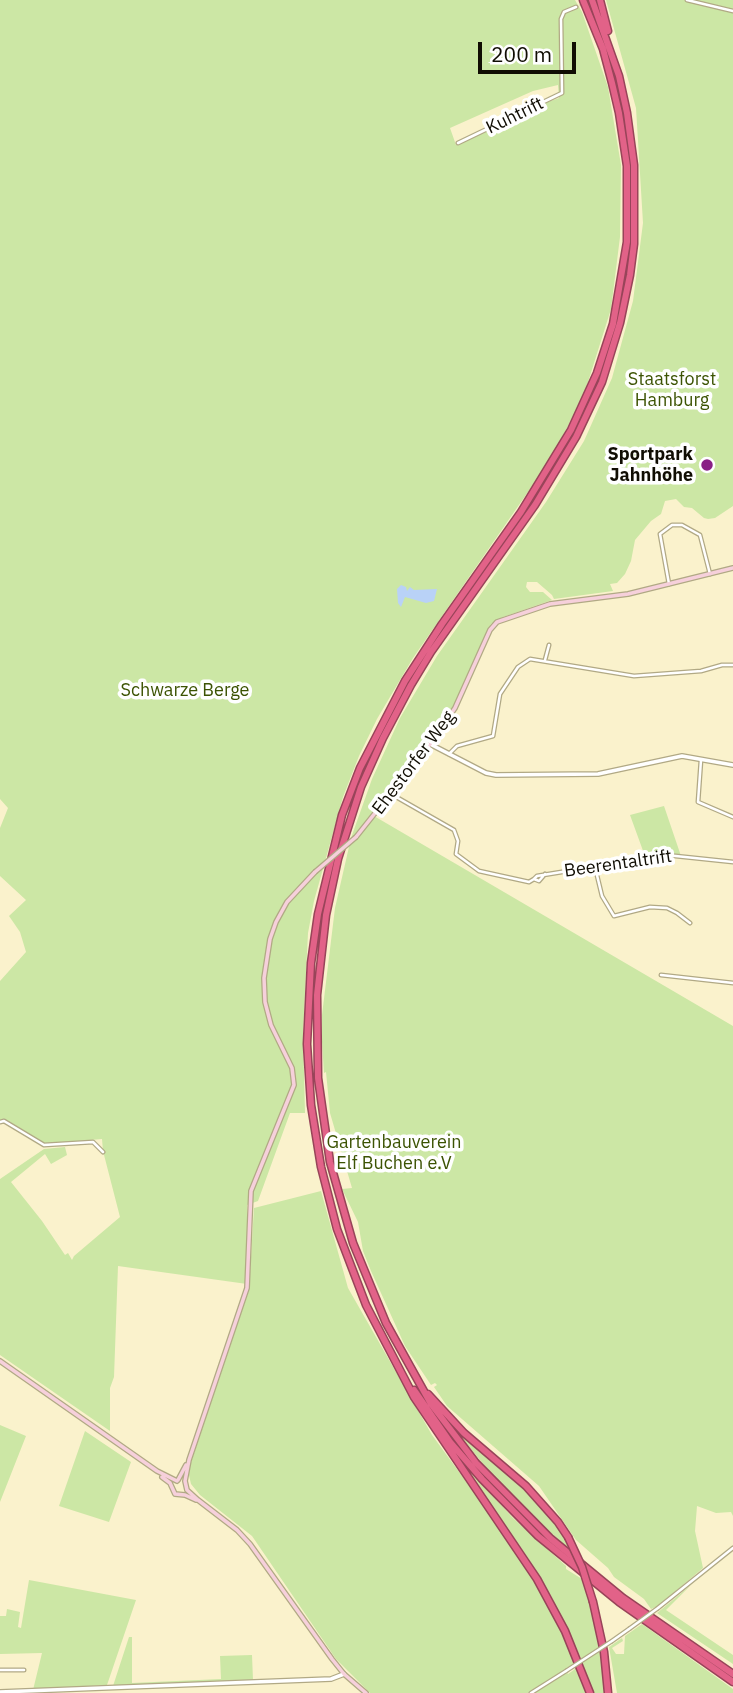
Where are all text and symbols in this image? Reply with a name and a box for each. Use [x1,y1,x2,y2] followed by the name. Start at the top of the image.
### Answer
[481,28,579,72] scale bar
[491,40,552,68] text: 200 m
[483,93,547,139] street label: Kuhtrift
[628,369,716,412] park label: Staatsforst Hamburg
[608,444,693,486] place label: Sportpark Jahnhöhe
[699,457,715,473] marker: Sportpark Jahnhöhe
[121,680,249,702] park label: Schwarze Berge
[368,707,460,819] street label: Ehestorfer Weg
[563,846,673,882] street label: Beerentaltrift
[326,1132,462,1174] park label: Gartenbauverein Elf Buchen e.V

